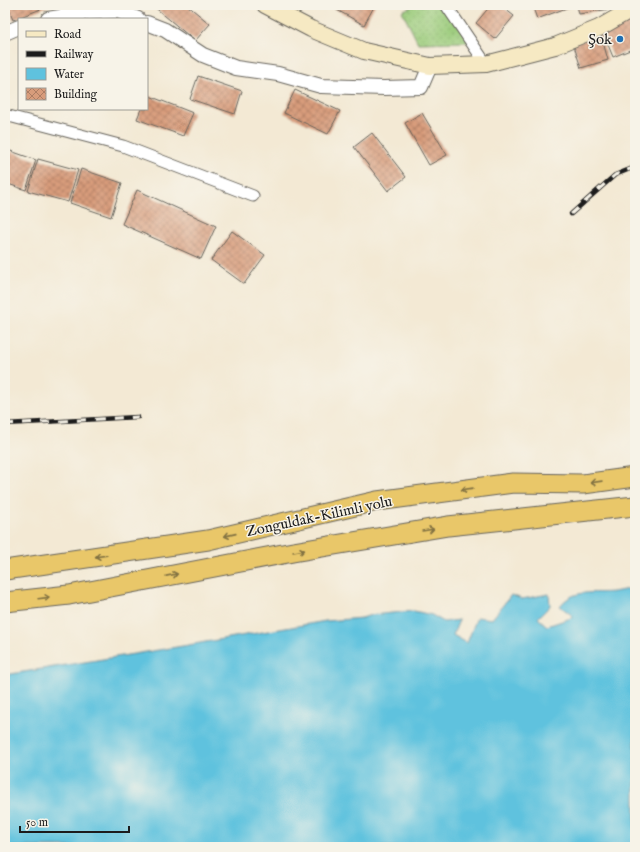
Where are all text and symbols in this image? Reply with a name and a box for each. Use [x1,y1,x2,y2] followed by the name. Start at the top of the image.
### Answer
[18,18,148,110] legend
[54,27,82,42] text: Road
[588,30,613,49] place label: Şok
[615,34,625,44] marker: Şok
[54,47,93,62] text: Railway
[54,67,85,82] text: Water
[54,87,98,102] text: Building
[590,478,603,486] one-way arrow
[461,485,474,493] one-way arrow
[244,492,394,541] street label: Zonguldak-Kilimli yolu
[421,525,434,533] one-way arrow
[223,532,236,540] one-way arrow
[292,547,305,555] one-way arrow
[95,552,108,560] one-way arrow
[165,571,178,579] one-way arrow
[37,594,50,601] one-way arrow
[20,808,129,834] scale bar
[26,815,48,830] text: 50 m

